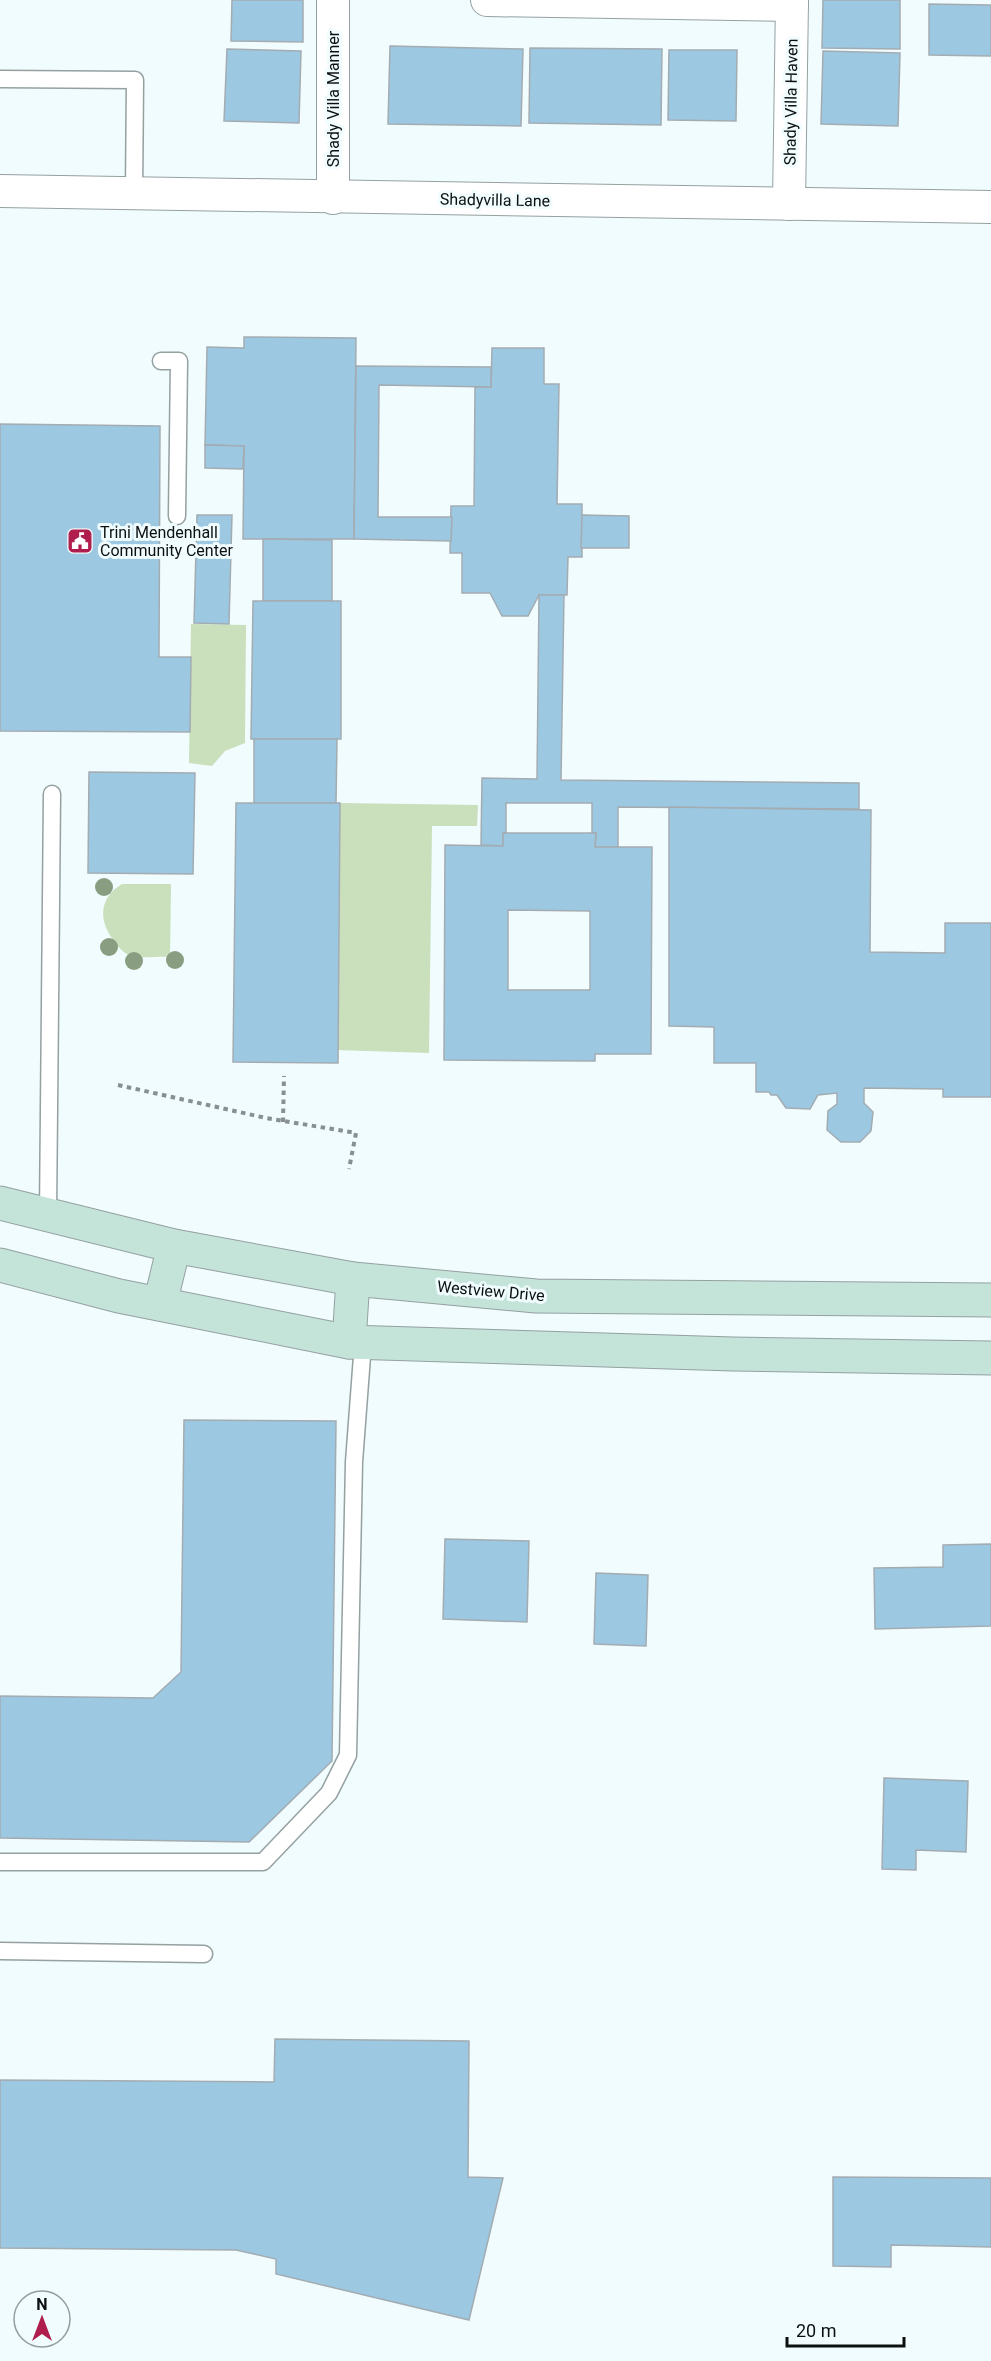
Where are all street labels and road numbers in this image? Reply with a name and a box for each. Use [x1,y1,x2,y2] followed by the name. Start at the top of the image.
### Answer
[324,30,343,167] street label: Shady Villa Manner
[780,38,802,166] street label: Shady Villa Haven
[440,190,550,210] street label: Shadyvilla Lane
[436,1277,546,1305] street label: Westview Drive

